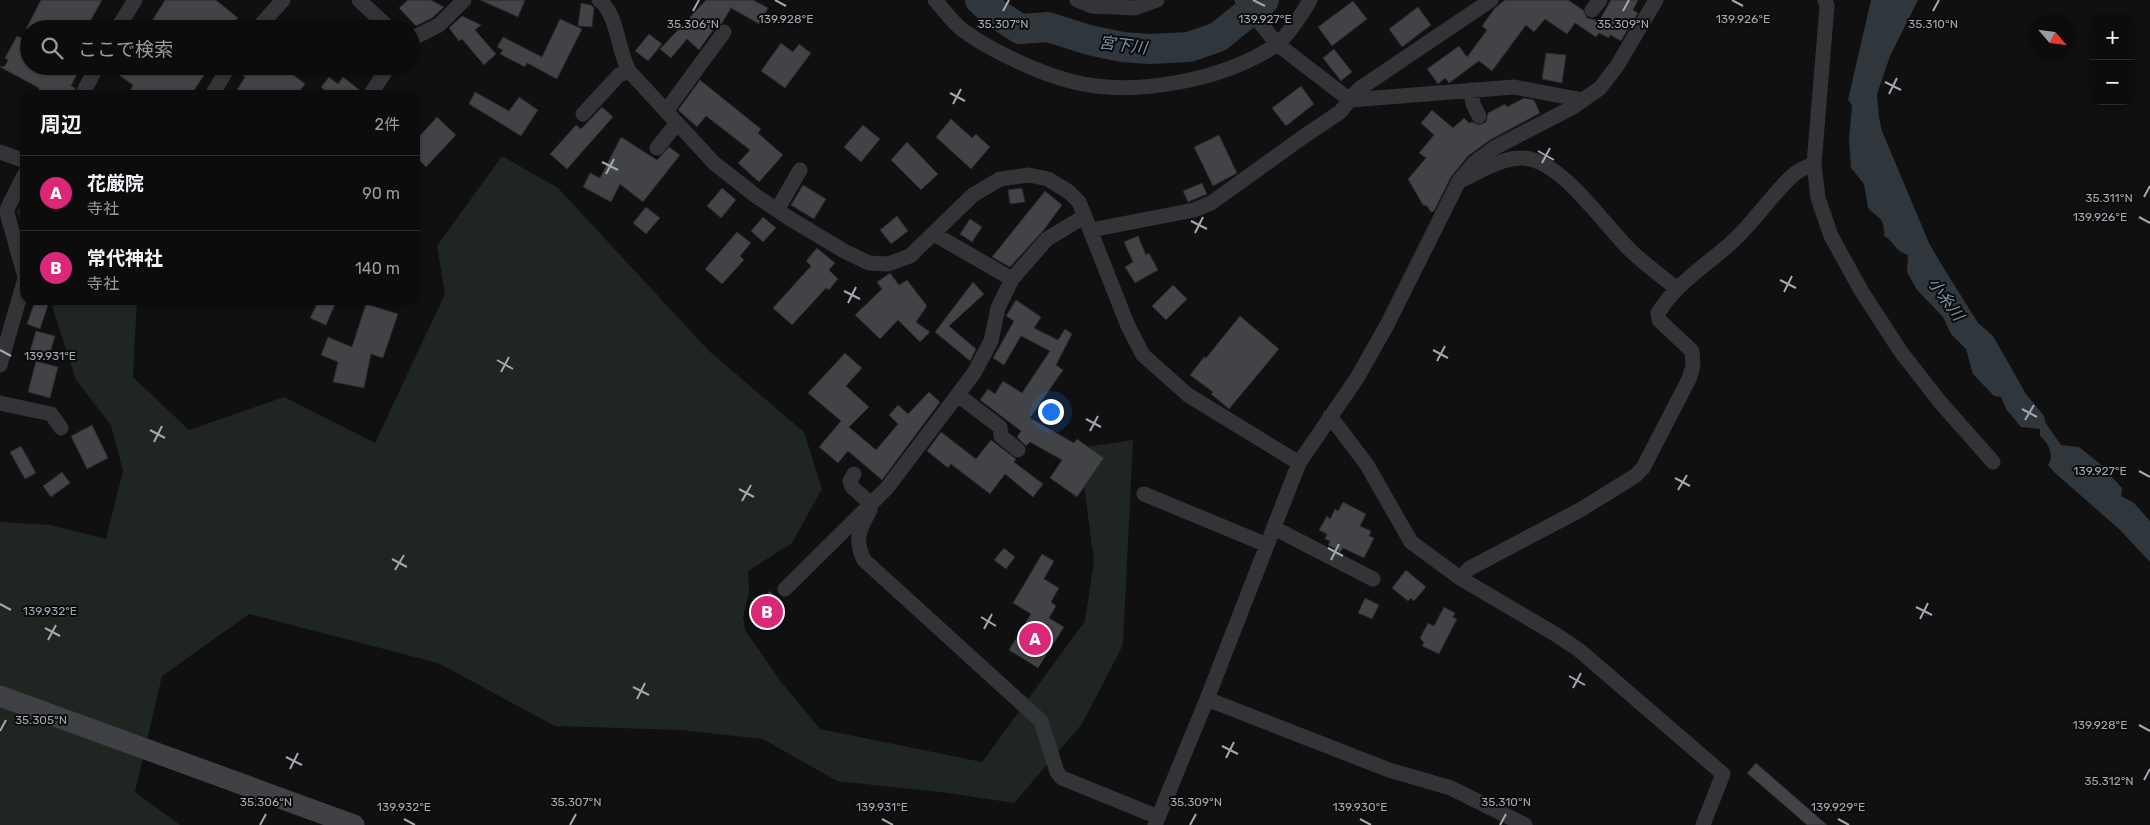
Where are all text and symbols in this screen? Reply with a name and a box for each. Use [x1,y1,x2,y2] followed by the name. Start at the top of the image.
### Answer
[759,12,813,26] text: 139.928°E
[1238,12,1292,26] text: 139.927°E
[1716,12,1770,26] text: 139.926°E
[2030,15,2075,60] north arrow
[2090,15,2135,105] map controls
[2090,15,2135,60] button: +
[667,17,719,31] text: 35.306°N
[977,17,1029,31] text: 35.307°N
[1597,17,1649,31] text: 35.309°N
[1908,17,1958,31] text: 35.310°N
[20,20,420,75] search box
[1098,33,1150,58] water label: 宮下川
[38,34,66,62] icon: search
[78,38,173,61] text: ここで検索
[2090,60,2135,105] button: −
[40,112,82,137] text: 周辺
[375,115,400,134] text: 2件
[87,172,144,195] text: 花厳院
[50,184,62,203] text: A
[362,184,400,203] text: 90 m
[2085,191,2133,205] text: 35.311°N
[87,199,119,218] text: 寺社
[2073,210,2127,224] text: 139.926°E
[87,247,163,270] text: 常代神社
[50,259,62,278] text: B
[355,259,400,278] text: 140 m
[87,274,119,293] text: 寺社
[1924,274,1969,326] water label: 小糸川
[24,349,76,363] text: 139.931°E
[1038,399,1064,425] your location
[2073,464,2127,478] text: 139.927°E
[751,593,783,631] pin: B
[23,604,77,618] text: 139.932°E
[1019,620,1051,658] pin: A
[15,713,67,727] text: 35.305°N
[2073,718,2127,732] text: 139.928°E
[2084,774,2134,788] text: 35.312°N
[240,795,292,809] text: 35.306°N
[550,795,602,809] text: 35.307°N
[1170,795,1222,809] text: 35.309°N
[1481,795,1531,809] text: 35.310°N
[377,800,431,814] text: 139.932°E
[856,800,908,814] text: 139.931°E
[1333,800,1387,814] text: 139.930°E
[1811,800,1865,814] text: 139.929°E

